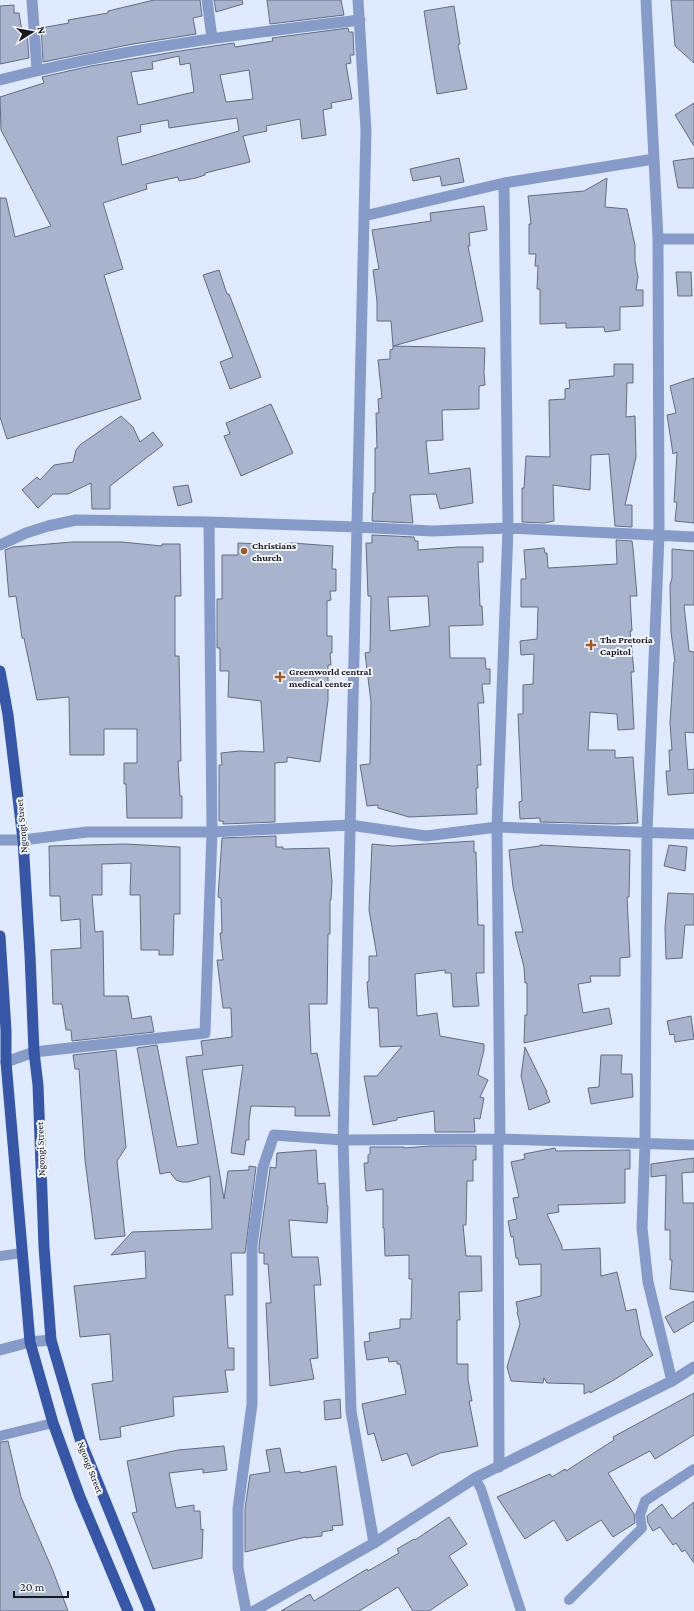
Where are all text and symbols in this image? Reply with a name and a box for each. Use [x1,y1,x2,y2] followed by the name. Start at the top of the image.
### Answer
[12,12,52,52] north arrow
[35,25,49,35] text: N
[252,540,296,563] place label: Christians church
[239,546,249,556] marker: Christians church
[600,634,653,657] place label: The Pretoria Capitol
[585,639,597,651] marker: The Pretoria Capitol
[289,666,371,689] place label: Greenworld central medical center
[274,671,286,683] marker: Greenworld central medical center
[14,798,29,854] street label: Ngongi Street
[34,1121,47,1176] street label: Ngongi Street
[76,1440,106,1495] street label: Ngongi Street
[14,1573,68,1599] scale bar
[20,1580,45,1594] text: 20 m

